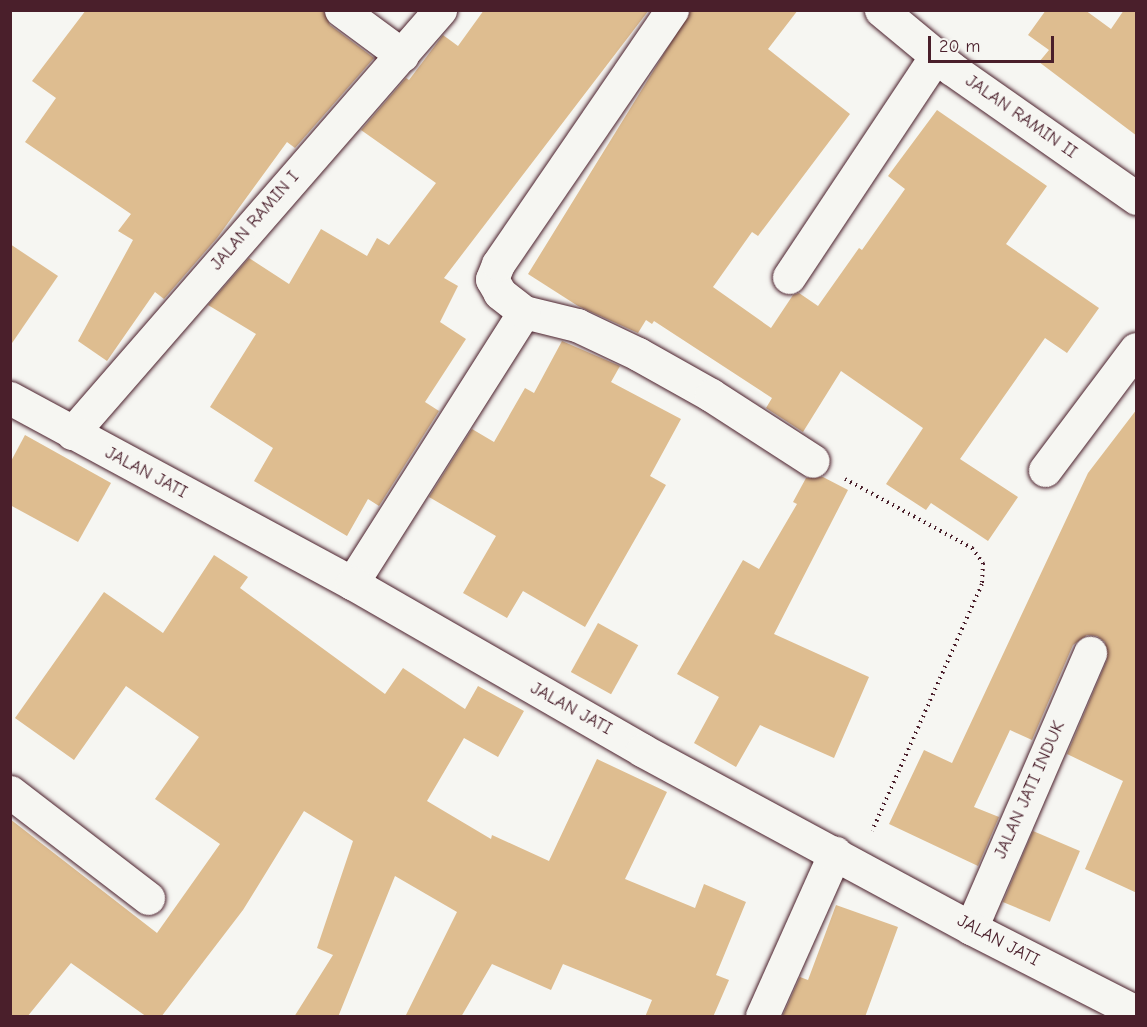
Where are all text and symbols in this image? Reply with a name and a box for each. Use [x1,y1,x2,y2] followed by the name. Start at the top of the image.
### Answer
[931,24,1057,62] scale bar
[939,36,980,57] text: 20 m
[961,71,1081,163] street label: JALAN RAMIN II
[206,167,304,275] street label: JALAN RAMIN I
[101,442,191,504] street label: JALAN JATI
[527,678,615,740] street label: JALAN JATI
[990,718,1070,862] street label: JALAN JATI INDUK
[953,910,1043,972] street label: JALAN JATI

